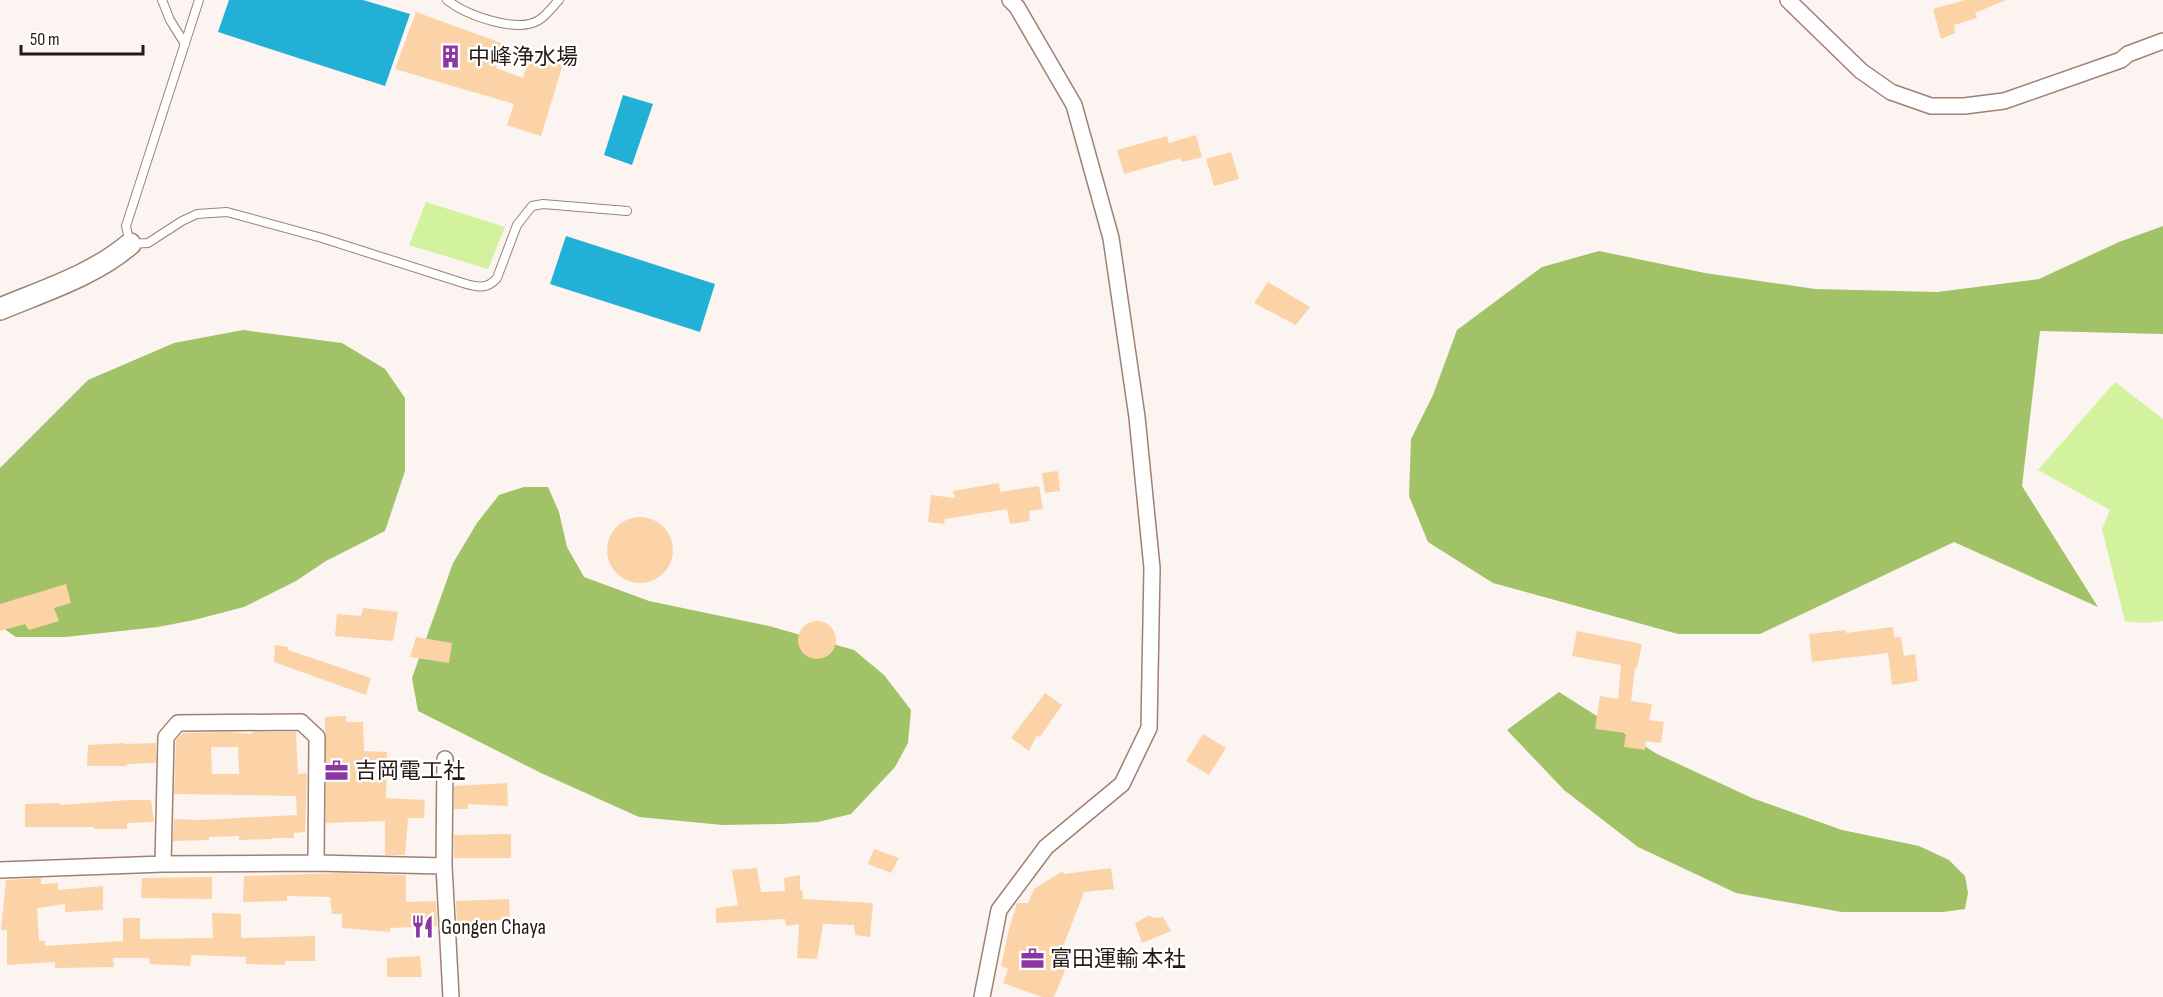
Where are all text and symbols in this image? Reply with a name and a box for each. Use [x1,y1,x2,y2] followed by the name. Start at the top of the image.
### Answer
[21,18,142,56] scale bar
[30,29,60,50] text: 50 m
[437,43,463,69] building icon: 中峰浄水場
[468,44,578,71] place label: 中峰浄水場
[324,757,350,783] office icon: 吉岡電工社
[355,758,465,785] place label: 吉岡電工社
[410,913,436,939] restaurant icon: Gongen Chaya
[441,914,546,941] place label: Gongen Chaya
[1019,945,1045,971] office icon: 富田運輸 本社
[1050,946,1186,973] place label: 富田運輸 本社

